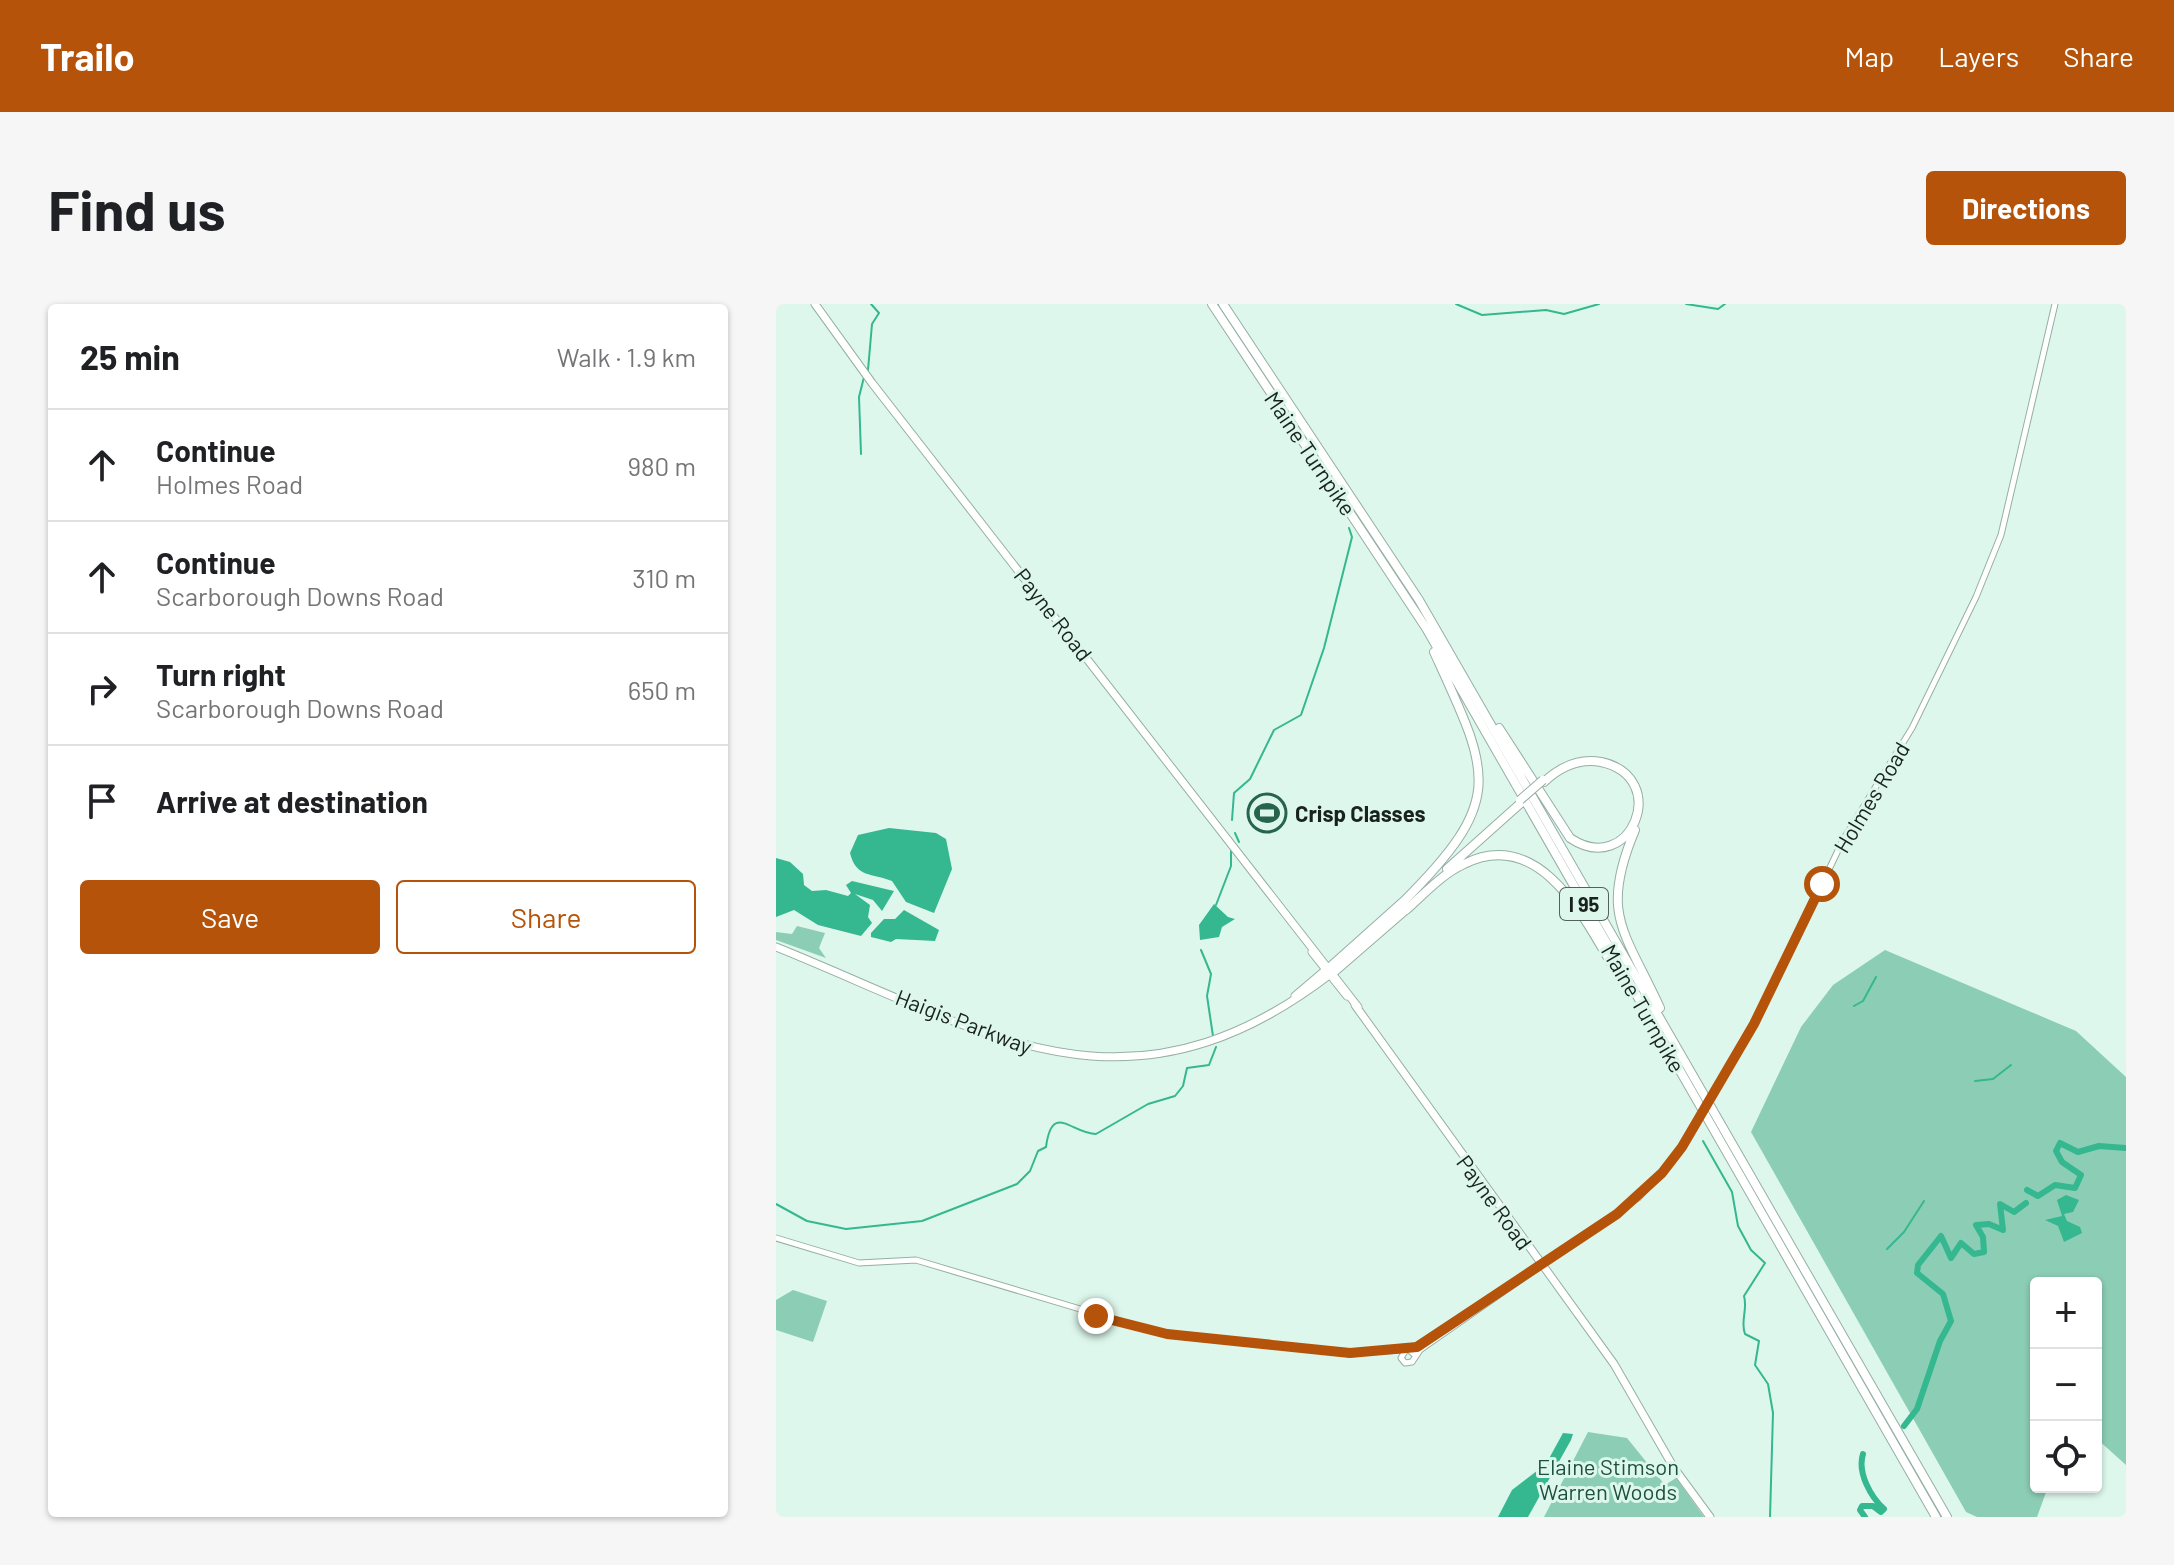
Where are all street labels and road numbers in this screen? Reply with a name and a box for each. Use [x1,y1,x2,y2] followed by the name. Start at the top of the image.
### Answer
[1260,386,1362,520] street label: Maine Turnpike
[1010,562,1098,666] street label: Payne Road
[1828,737,1914,857] street label: Holmes Road
[1560,888,1608,920] road number: I 95
[1597,939,1691,1077] street label: Maine Turnpike
[892,983,1036,1059] street label: Haigis Parkway
[1452,1150,1538,1254] street label: Payne Road

